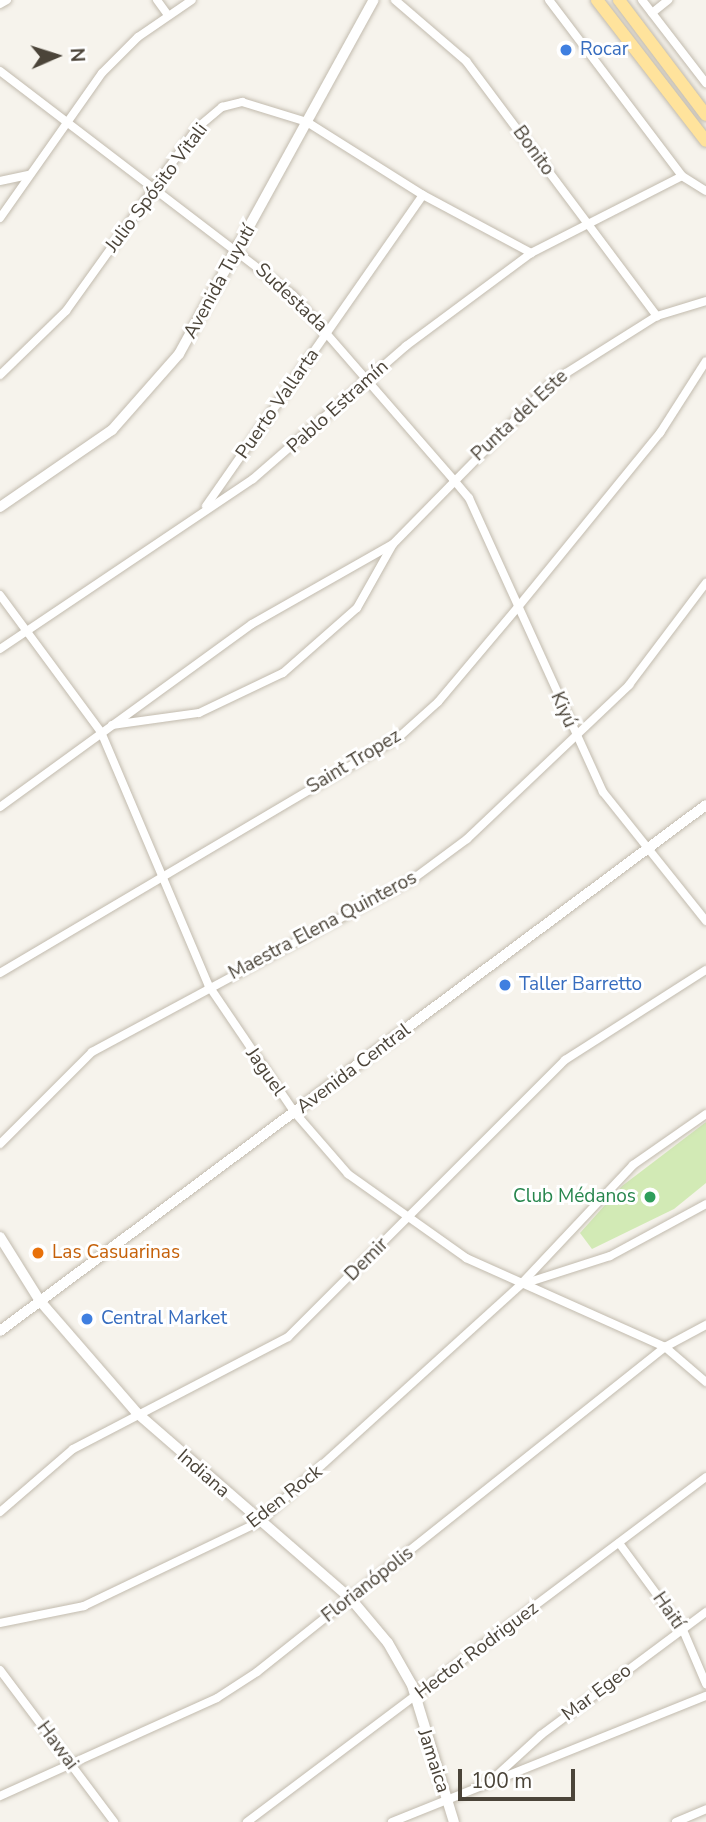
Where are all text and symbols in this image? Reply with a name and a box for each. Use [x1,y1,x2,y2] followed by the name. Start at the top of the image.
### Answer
[21,21,91,91] north arrow
[580,39,629,61] place label: Rocar
[558,42,574,58] marker: Rocar
[64,47,90,63] text: N
[101,119,213,257] street label: Julio Spósito Vitali
[507,122,559,180] street label: Bonito
[179,221,261,343] street label: Avenida Tuyutí
[250,259,332,337] street label: Sudestada
[232,344,324,464] street label: Puerto Vallarta
[283,356,393,458] street label: Pablo Estramín
[467,366,573,466] street label: Punta del Este
[545,689,581,731] street label: Kiyú
[303,725,405,799] street label: Saint Tropez
[225,867,421,985] street label: Maestra Elena Quinteros
[519,974,642,996] place label: Taller Barretto
[497,977,513,993] marker: Taller Barretto
[293,1019,415,1119] street label: Avenida Central
[240,1043,290,1101] street label: Jaguel
[513,1186,636,1208] place label: Club Médanos
[642,1189,658,1205] marker: Club Médanos
[341,1234,393,1286] street label: Demir
[52,1242,180,1264] place label: Las Casuarinas
[30,1245,46,1261] marker: Las Casuarinas
[101,1308,227,1330] place label: Central Market
[79,1311,95,1327] marker: Central Market
[172,1445,234,1503] street label: Indiana
[243,1461,327,1533] street label: Eden Rock
[318,1542,418,1628] street label: Florianópolis
[647,1588,689,1634] street label: Haití
[411,1597,543,1705] street label: Hector Rodriguez
[558,1660,636,1726] street label: Mar Egeo
[31,1717,83,1775] street label: Hawai
[412,1726,454,1796] street label: Jamaica
[461,1756,578,1800] scale bar
[471,1767,532,1795] text: 100 m

